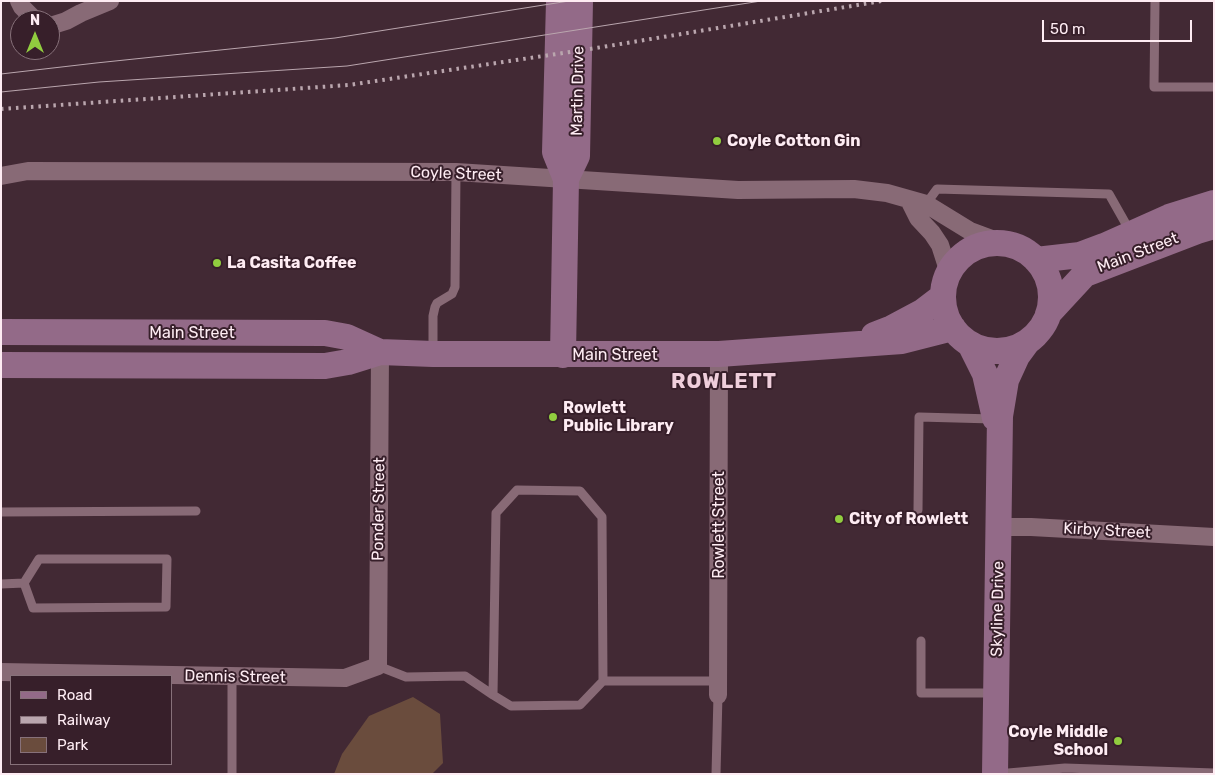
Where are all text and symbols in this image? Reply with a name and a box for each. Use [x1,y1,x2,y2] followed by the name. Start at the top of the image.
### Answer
[10,10,60,60] north arrow
[1045,10,1195,42] scale bar
[30,12,40,29] text: N
[1050,20,1085,38] text: 50 m
[568,46,588,136] street label: Martin Drive
[727,131,860,151] place label: Coyle Cotton Gin
[711,135,723,147] marker: Coyle Cotton Gin
[410,163,502,185] street label: Coyle Street
[1095,229,1181,277] street label: Main Street
[227,253,357,273] place label: La Casita Coffee
[211,257,223,269] marker: La Casita Coffee
[149,323,235,343] street label: Main Street
[572,345,658,365] street label: Main Street
[670,369,778,395] district label: ROWLETT
[563,398,674,436] place label: Rowlett Public Library
[547,411,559,423] marker: Rowlett Public Library
[368,457,390,561] street label: Ponder Street
[709,471,729,579] street label: Rowlett Street
[849,509,968,529] place label: City of Rowlett
[833,513,845,525] marker: City of Rowlett
[1063,519,1151,543] street label: Kirby Street
[988,561,1008,657] street label: Skyline Drive
[184,667,286,687] street label: Dennis Street
[10,675,172,765] legend
[57,686,93,704] text: Road
[57,711,111,729] text: Railway
[1008,722,1108,760] place label: Coyle Middle School
[1112,735,1124,747] marker: Coyle Middle School
[57,736,88,754] text: Park

